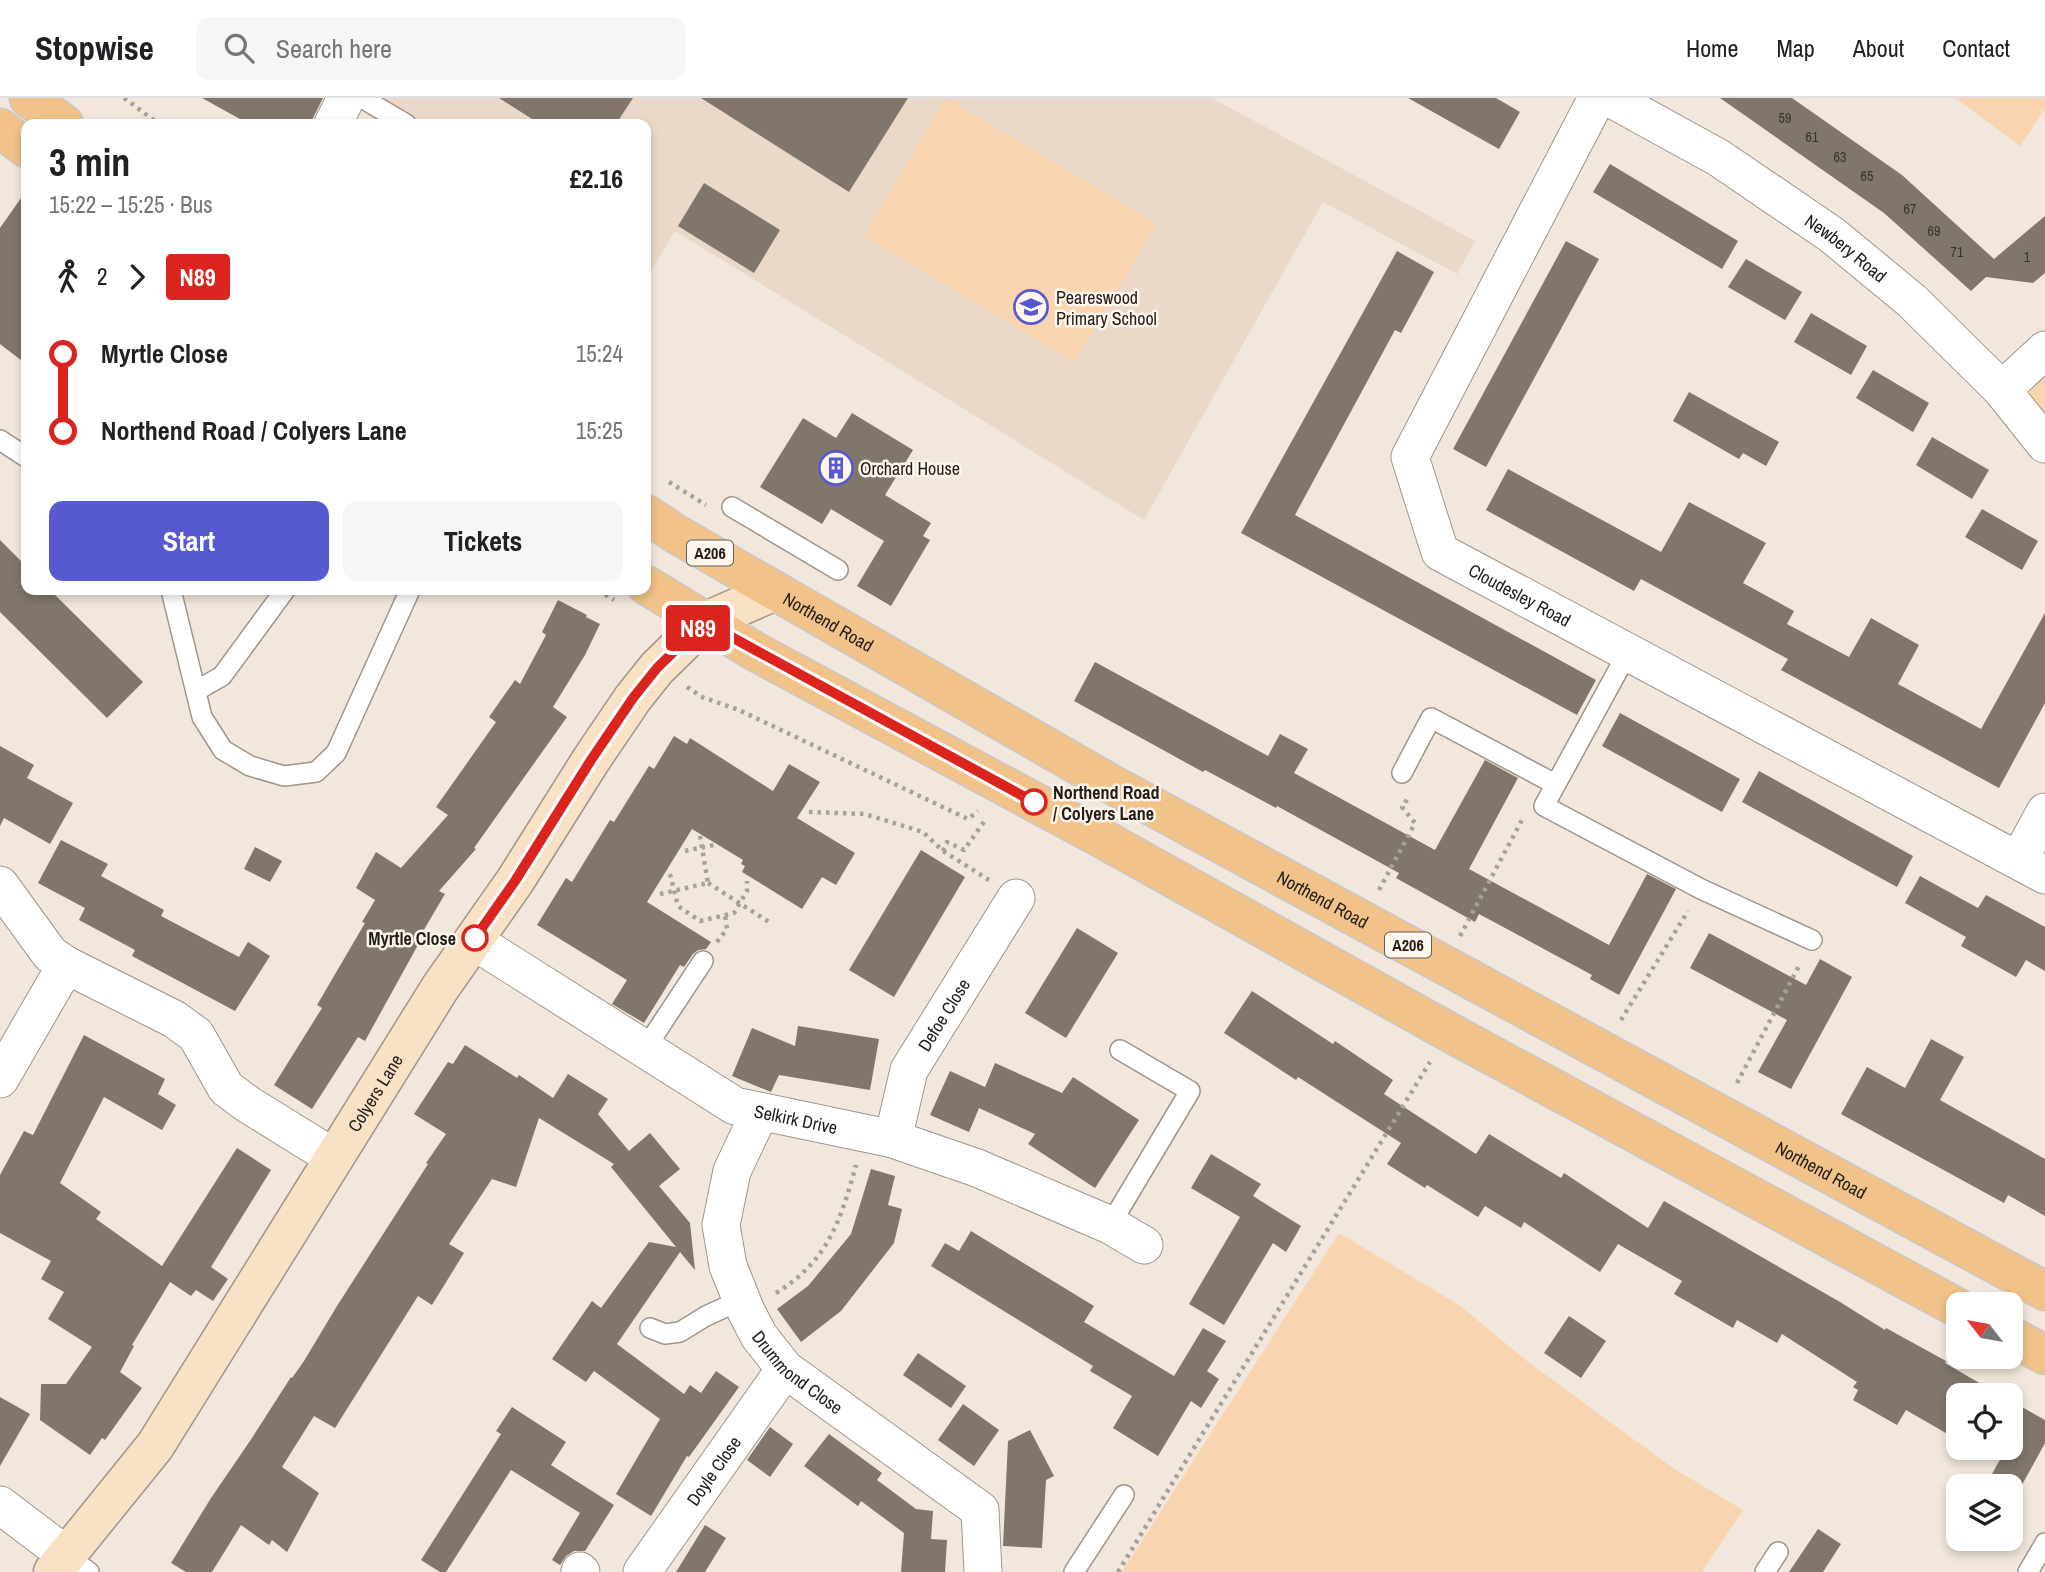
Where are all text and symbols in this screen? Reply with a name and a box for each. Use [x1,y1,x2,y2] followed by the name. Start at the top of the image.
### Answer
[196,17,686,80] search box
[35,26,154,70] text: Stopwise
[220,29,258,67] icon: search
[276,31,392,66] text: Search here
[1686,32,1738,64] text: Home
[1776,32,1815,64] text: Map
[1853,32,1904,64] text: About
[1942,32,2010,64] text: Contact
[1779,109,1791,127] house number: 59
[1806,128,1819,146] house number: 61
[49,137,130,188] text: 3 min
[1834,148,1846,166] house number: 63
[570,161,623,196] text: £2.16
[1861,167,1873,185] house number: 65
[49,189,213,220] text: 15:22 – 15:25 · Bus
[1904,200,1916,218] house number: 67
[1800,208,1892,288] street label: Newbery Road
[1928,222,1940,240] house number: 69
[1951,243,1964,261] house number: 71
[2024,248,2031,266] house number: 1
[49,258,87,296] icon: walk
[118,258,156,296] icon: forward
[97,261,108,292] text: 2
[180,261,216,293] text: N89
[1056,285,1157,331] place label: Peareswood Primary School
[1012,288,1050,326] school or university icon: Peareswood Primary School
[101,336,228,371] text: Myrtle Close
[576,338,623,369] text: 15:24
[101,413,407,448] text: Northend Road / Colyers Lane
[576,415,623,446] text: 15:25
[817,449,855,487] building icon: Orchard House
[860,456,960,481] place label: Orchard House
[49,501,329,581] button: Start
[343,501,623,581] button: Tickets
[687,540,733,566] road number: A206
[1464,557,1575,632] street label: Cloudesley Road
[779,586,878,657] street label: Northend Road
[658,605,738,651] line badge: N89
[680,612,716,644] text: N89
[1053,780,1160,826] place label: Northend Road / Colyers Lane
[1021,789,1047,815] marker: Northend Road / Colyers Lane
[1273,864,1373,934] street label: Northend Road
[462,925,488,951] marker: Myrtle Close
[368,926,456,951] place label: Myrtle Close
[1385,932,1431,958] road number: A206
[911,974,976,1056] street label: Defoe Close
[341,1049,408,1136] street label: Colyers Lane
[752,1098,840,1140] street label: Selkirk Drive
[1771,1135,1871,1204] street label: Northend Road
[1946,1292,2023,1368] north arrow
[1946,1292,2023,1551] map controls
[747,1325,848,1419] street label: Drummond Close
[1946,1383,2023,1460] button: locate
[680,1431,747,1510] street label: Doyle Close
[1946,1474,2023,1551] button: layers

